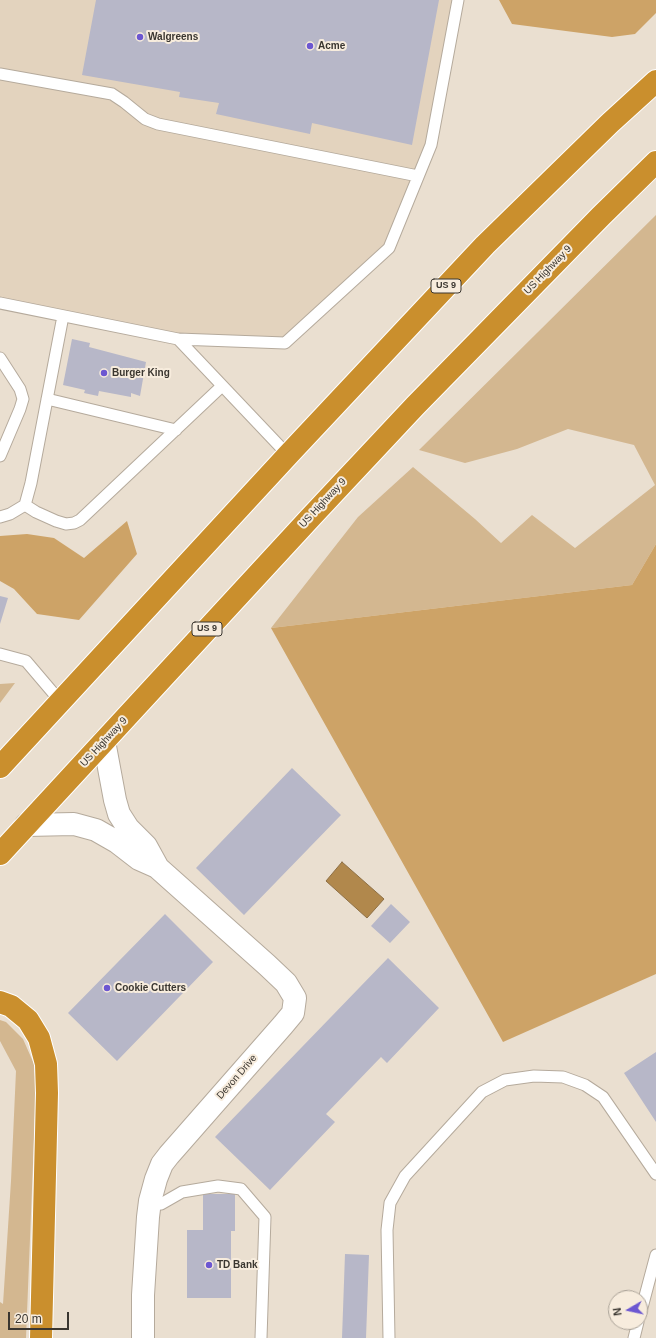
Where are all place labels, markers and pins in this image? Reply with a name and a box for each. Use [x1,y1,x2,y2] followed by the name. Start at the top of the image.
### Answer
[148,31,198,43] place label: Walgreens
[135,32,145,42] marker: Walgreens
[318,40,345,52] place label: Acme
[305,41,315,51] marker: Acme
[112,367,170,379] place label: Burger King
[99,368,109,378] marker: Burger King
[115,982,186,994] place label: Cookie Cutters
[102,983,112,993] marker: Cookie Cutters
[217,1259,258,1271] place label: TD Bank
[204,1260,214,1270] marker: TD Bank

